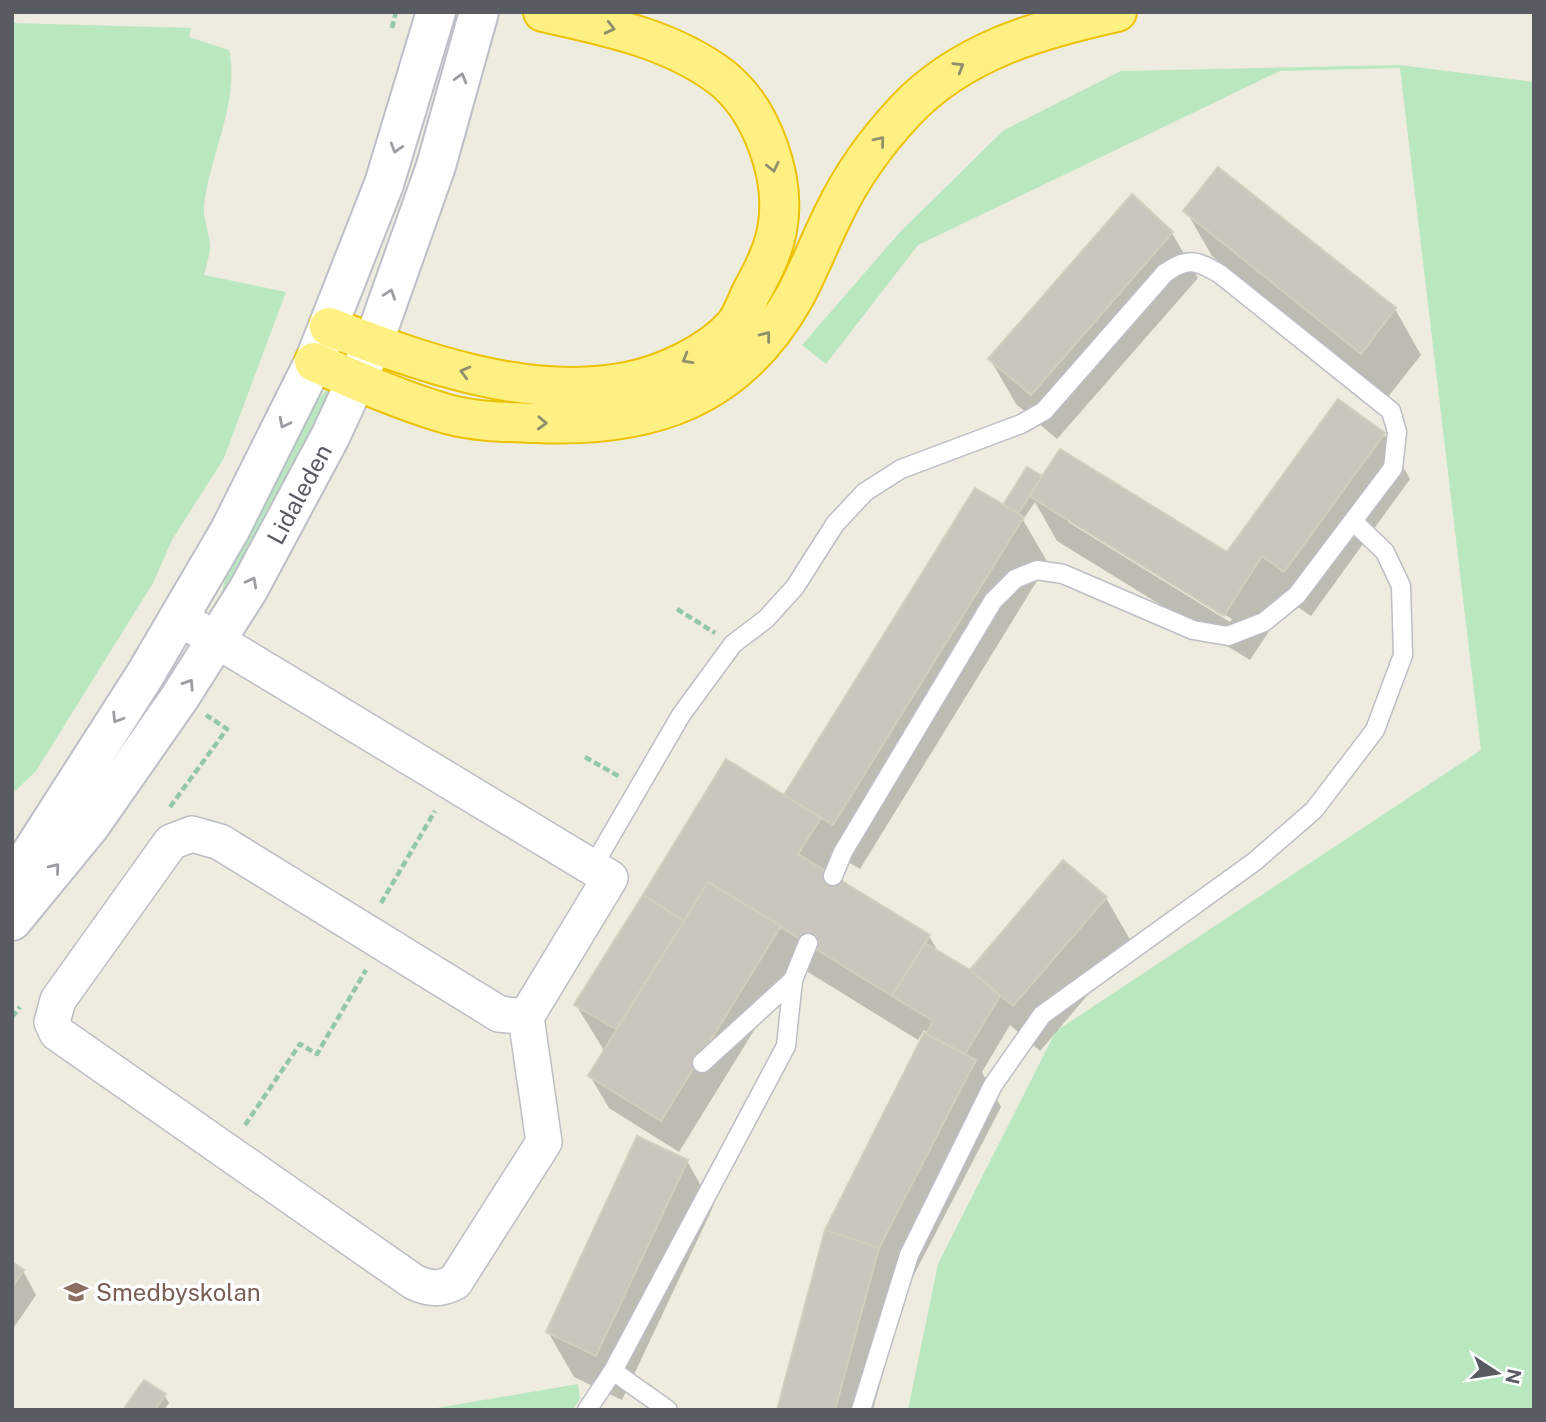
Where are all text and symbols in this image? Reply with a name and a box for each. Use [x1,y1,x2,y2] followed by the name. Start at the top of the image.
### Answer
[604,20,616,34] one-way arrow
[952,63,965,76] one-way arrow
[453,72,468,84] one-way arrow
[872,136,885,148] one-way arrow
[389,142,404,154] one-way arrow
[765,160,779,172] one-way arrow
[382,288,396,300] one-way arrow
[758,332,771,344] one-way arrow
[681,351,694,364] one-way arrow
[459,366,471,380] one-way arrow
[278,416,292,428] one-way arrow
[537,416,548,431] one-way arrow
[261,439,337,549] street label: Lidaleden
[243,577,257,589] one-way arrow
[181,679,194,692] one-way arrow
[113,710,126,723] one-way arrow
[47,864,60,876] one-way arrow
[62,1278,90,1306] school or university icon: Smedbyskolan
[96,1278,261,1306] place label: Smedbyskolan
[1462,1338,1532,1408] north arrow
[1501,1367,1526,1386] text: N

